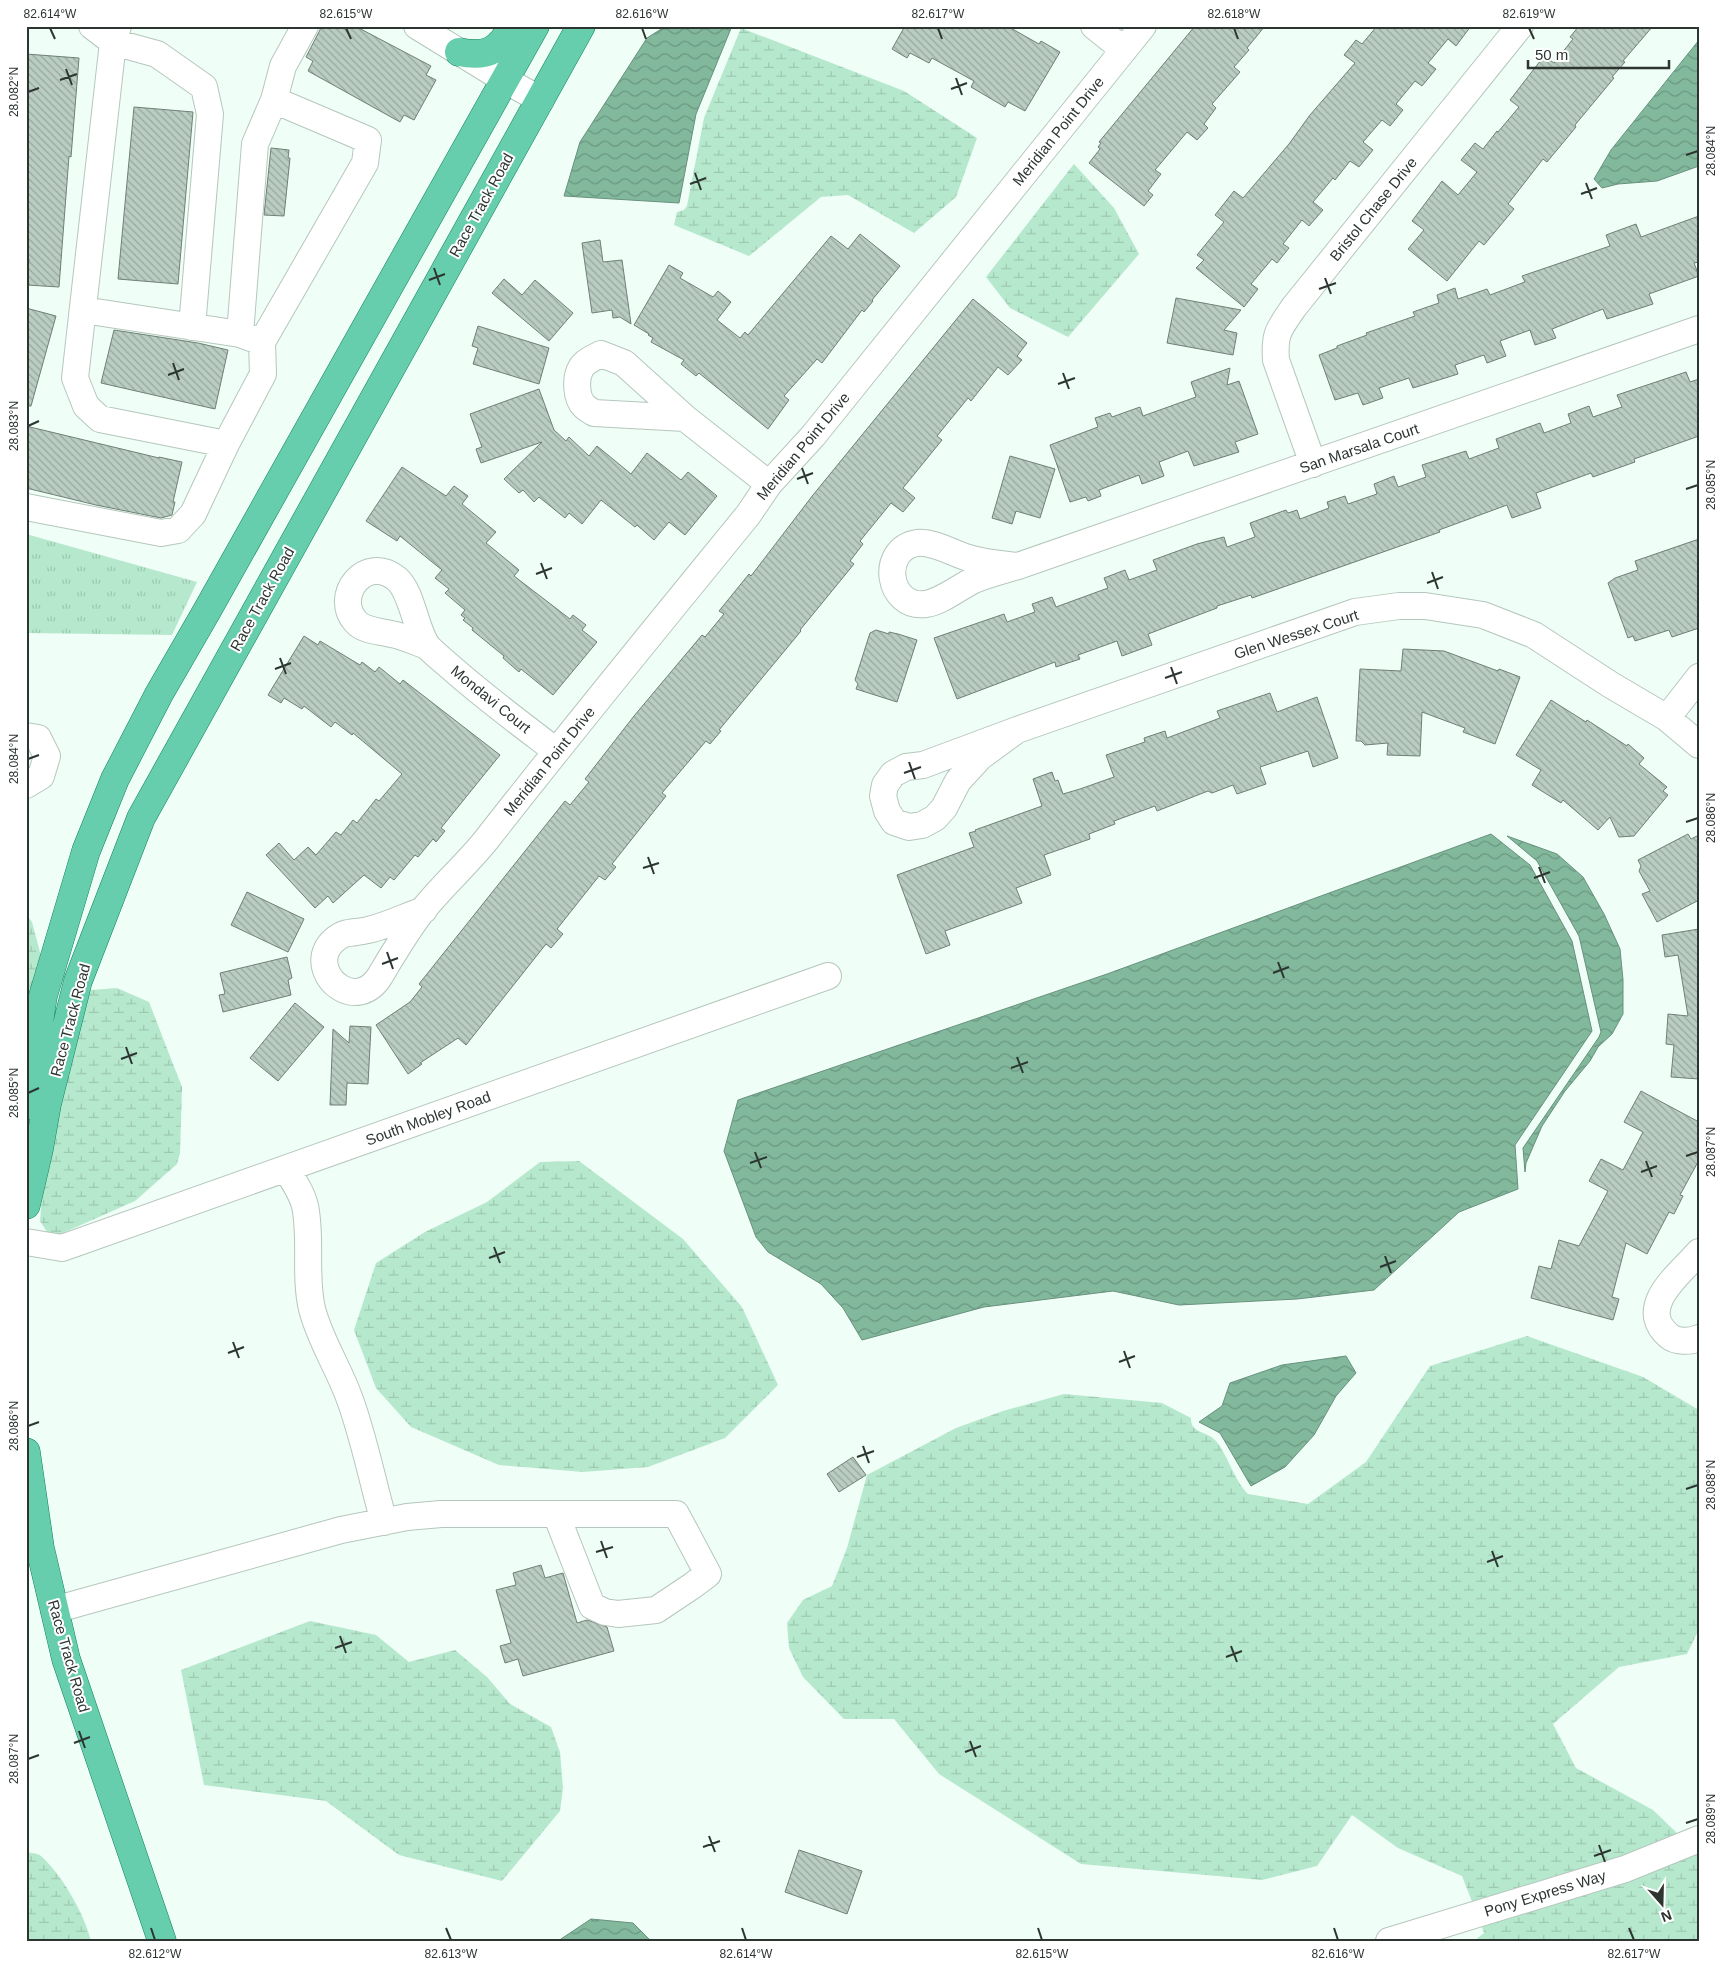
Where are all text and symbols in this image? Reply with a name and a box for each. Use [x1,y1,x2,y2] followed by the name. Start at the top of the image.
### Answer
[24,7,77,21] text: 82.614°W
[320,7,373,21] text: 82.615°W
[616,7,669,21] text: 82.616°W
[912,7,965,21] text: 82.617°W
[1208,7,1261,21] text: 82.618°W
[1503,7,1556,21] text: 82.619°W
[1528,38,1669,70] scale bar
[1535,46,1568,63] text: 50 m
[7,67,21,117] text: 28.082°N
[1009,73,1107,189] street label: Meridian Point Drive
[1704,126,1718,176] text: 28.084°N
[445,150,517,260] street label: Race Track Road
[1326,154,1420,264] street label: Bristol Chase Drive
[753,389,853,503] street label: Meridian Point Drive
[7,401,21,451] text: 28.083°N
[1297,419,1422,476] street label: San Marsala Court
[1704,460,1718,510] text: 28.085°N
[226,544,298,654] street label: Race Track Road
[1232,606,1361,662] street label: Glen Wessex Court
[448,662,535,737] street label: Mondavi Court
[500,703,598,819] street label: Meridian Point Drive
[7,734,21,784] text: 28.084°N
[1704,793,1718,843] text: 28.086°N
[47,962,93,1078] street label: Race Track Road
[7,1068,21,1118] text: 28.085°N
[363,1087,493,1149] street label: South Mobley Road
[1704,1127,1718,1177] text: 28.087°N
[7,1401,21,1451] text: 28.086°N
[1704,1460,1718,1510] text: 28.088°N
[45,1598,93,1714] street label: Race Track Road
[7,1734,21,1784] text: 28.087°N
[1704,1794,1718,1844] text: 28.089°N
[1482,1866,1608,1920] street label: Pony Express Way
[1638,1880,1688,1930] north arrow
[1659,1907,1674,1925] text: N
[129,1947,182,1961] text: 82.612°W
[425,1947,478,1961] text: 82.613°W
[720,1947,773,1961] text: 82.614°W
[1016,1947,1069,1961] text: 82.615°W
[1312,1947,1365,1961] text: 82.616°W
[1608,1947,1661,1961] text: 82.617°W

